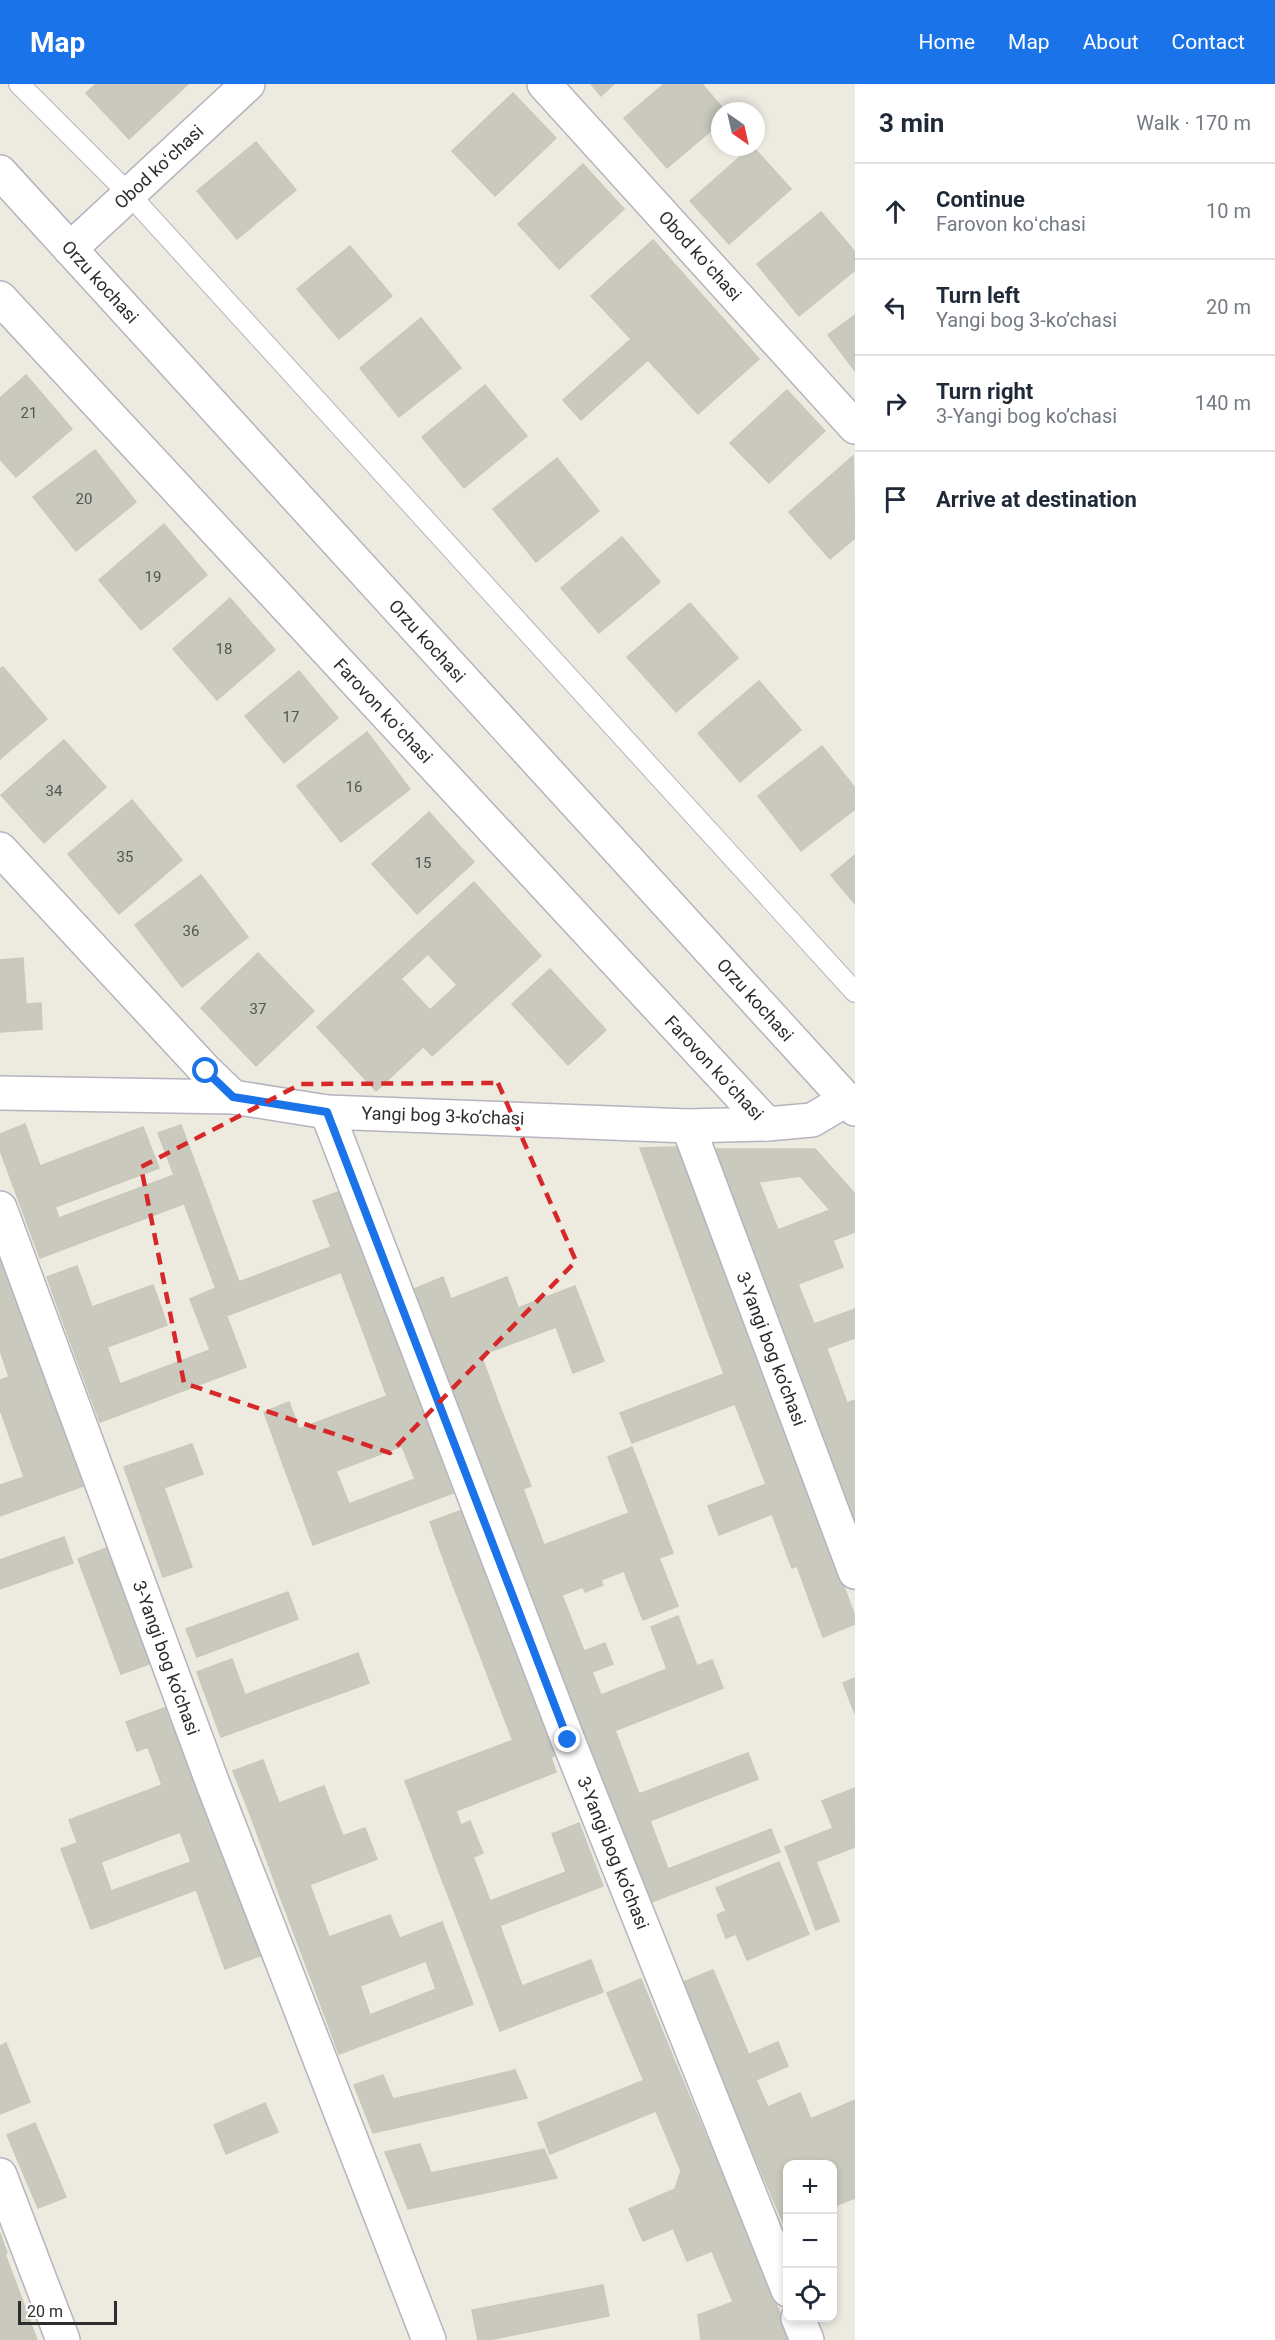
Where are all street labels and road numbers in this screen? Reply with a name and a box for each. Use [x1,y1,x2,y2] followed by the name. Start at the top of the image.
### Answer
[110,120,207,213] street label: Obod koʻchasi
[655,206,746,305] street label: Obod koʻchasi
[58,236,143,327] street label: Orzu kochasi
[385,595,470,686] street label: Orzu kochasi
[330,654,437,767] street label: Farovon koʻchasi
[713,954,798,1045] street label: Orzu kochasi
[661,1011,768,1124] street label: Farovon koʻchasi
[361,1102,525,1129] street label: Yangi bog 3-koʼchasi
[732,1269,810,1429] street label: 3-Yangi bog koʼchasi
[129,1578,204,1738] street label: 3-Yangi bog koʼchasi
[573,1773,654,1932] street label: 3-Yangi bog koʼchasi

